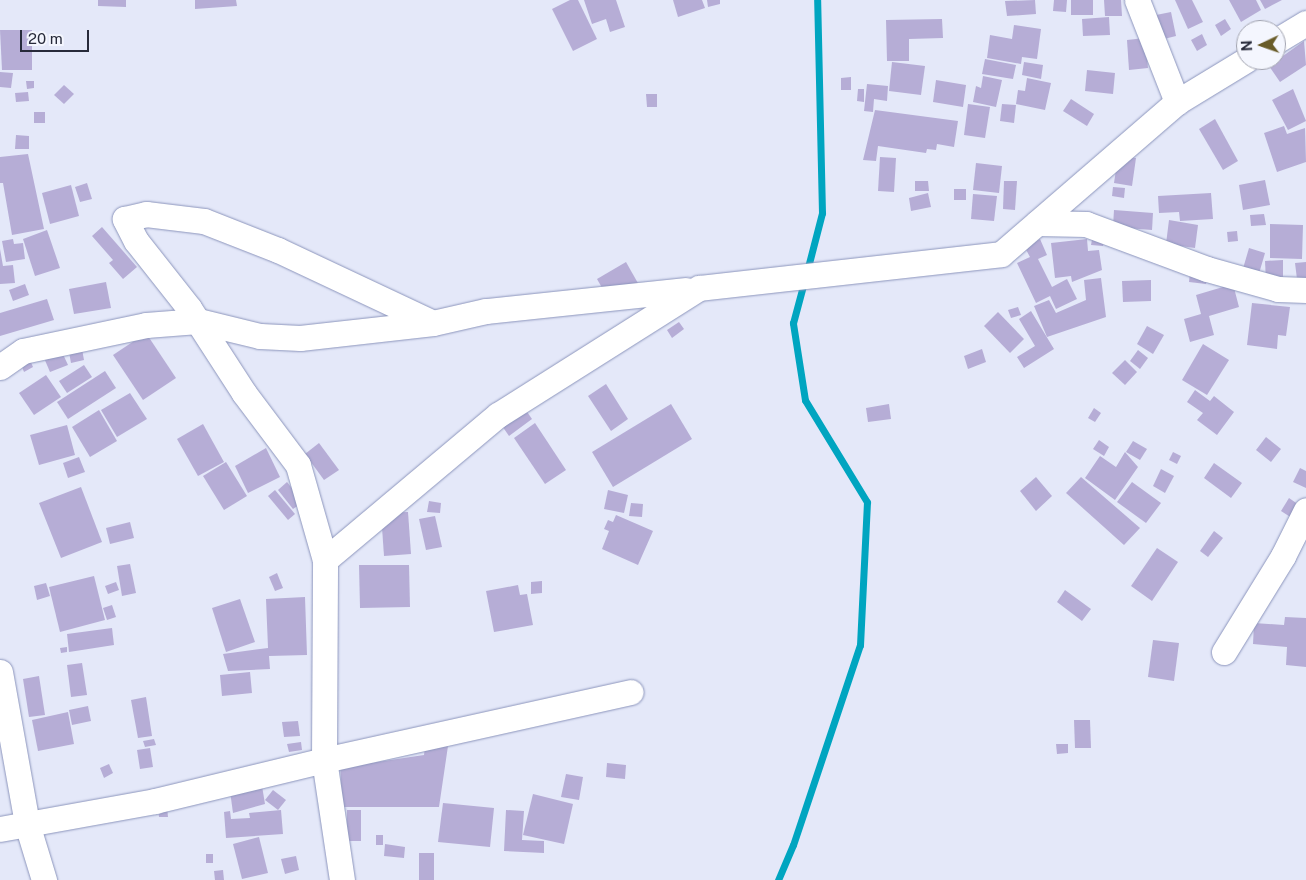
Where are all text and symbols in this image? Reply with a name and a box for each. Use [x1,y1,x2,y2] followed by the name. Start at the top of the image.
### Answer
[22,20,91,52] scale bar
[1236,20,1286,70] north arrow
[28,30,63,47] text: 20 m
[1239,40,1255,52] text: N

